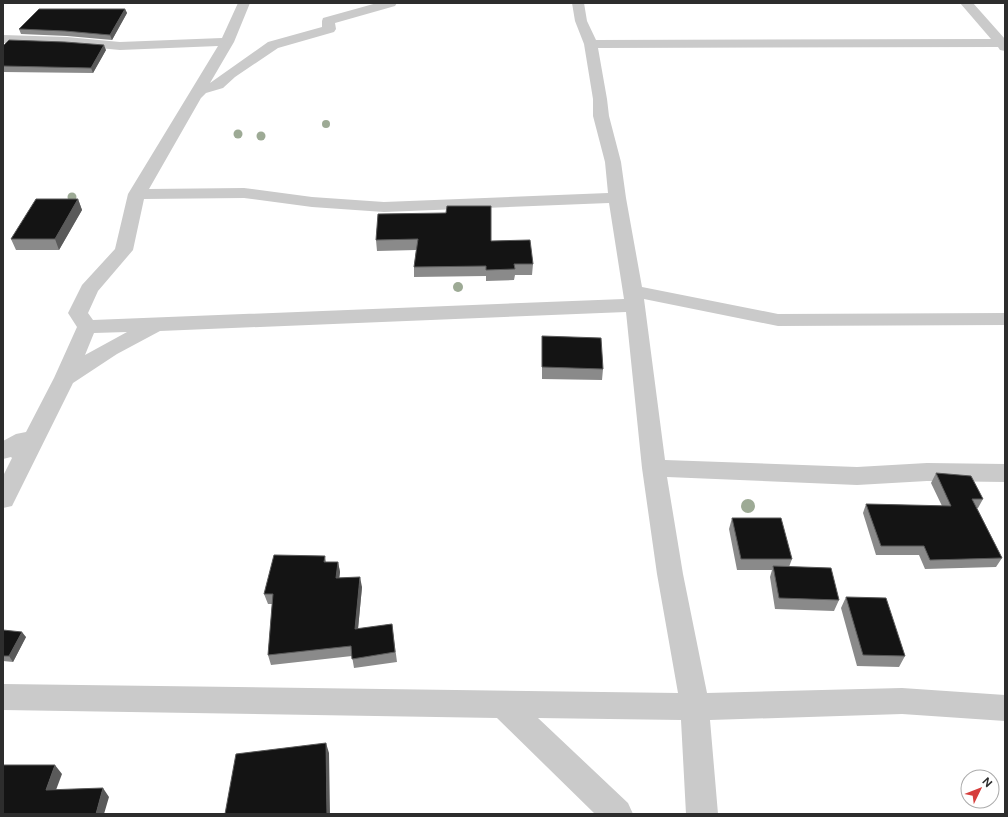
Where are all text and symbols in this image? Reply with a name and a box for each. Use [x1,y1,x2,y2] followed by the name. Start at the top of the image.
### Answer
[960,769,1000,809] north arrow
[980,775,995,789] text: N

